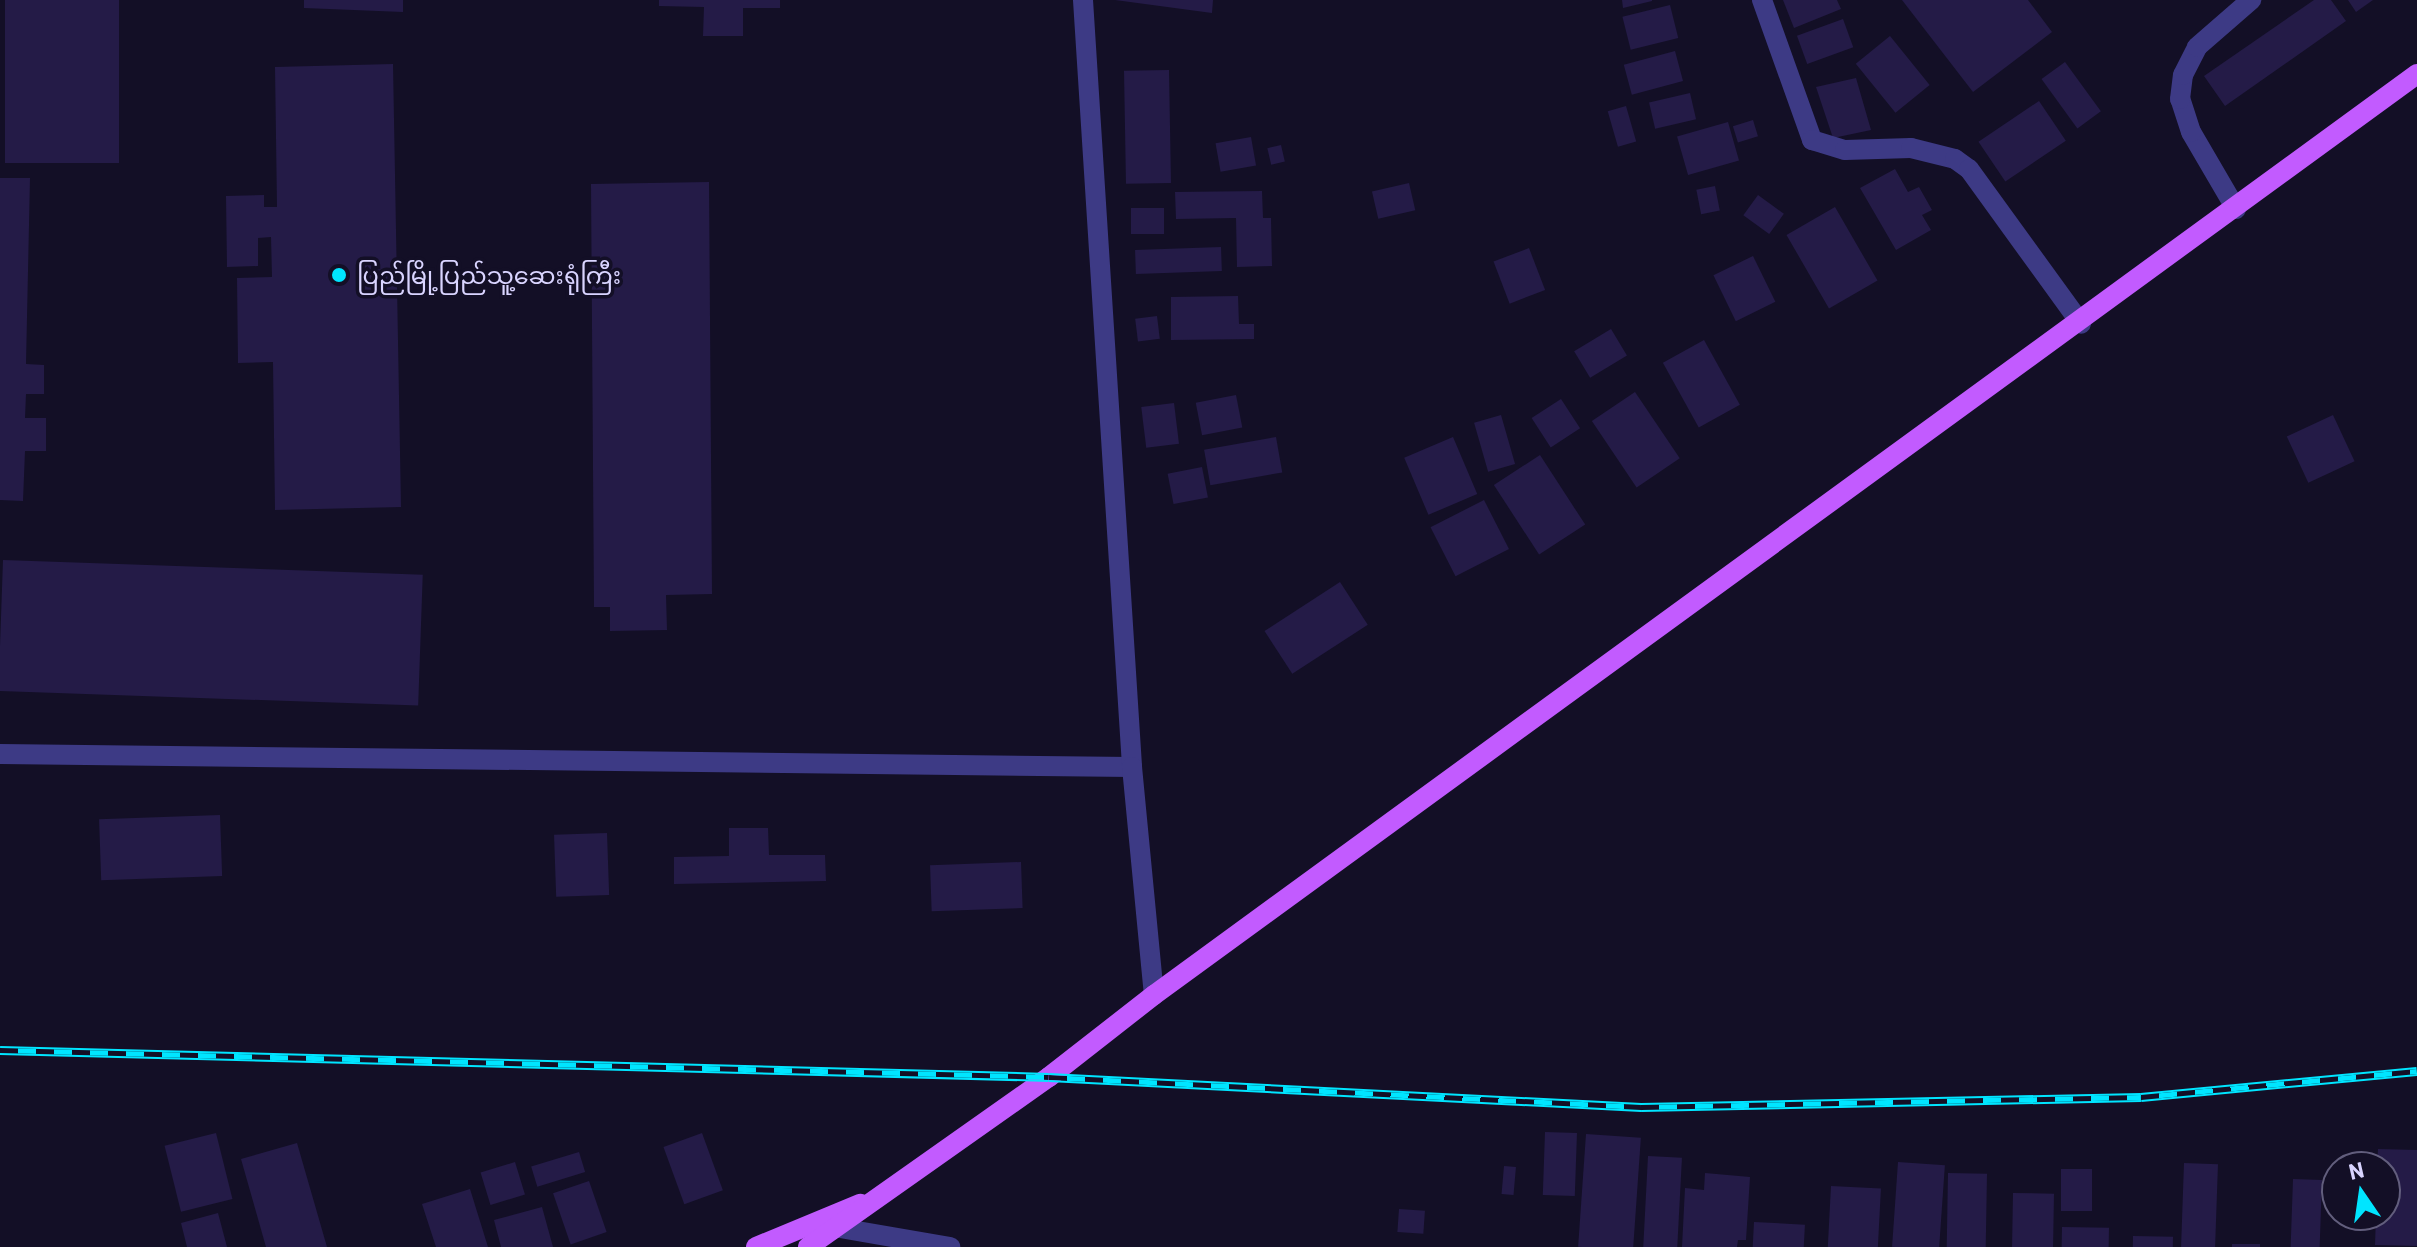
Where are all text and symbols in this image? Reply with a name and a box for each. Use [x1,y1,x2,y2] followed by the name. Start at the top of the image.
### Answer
[357,261,621,289] place label: ပြည်မြို့ပြည်သူ့ဆေးရုံကြီး
[328,264,350,286] marker: ပြည်မြို့ပြည်သူ့ဆေးရုံကြီး
[2321,1151,2401,1231] north arrow
[2346,1155,2366,1184] text: N

